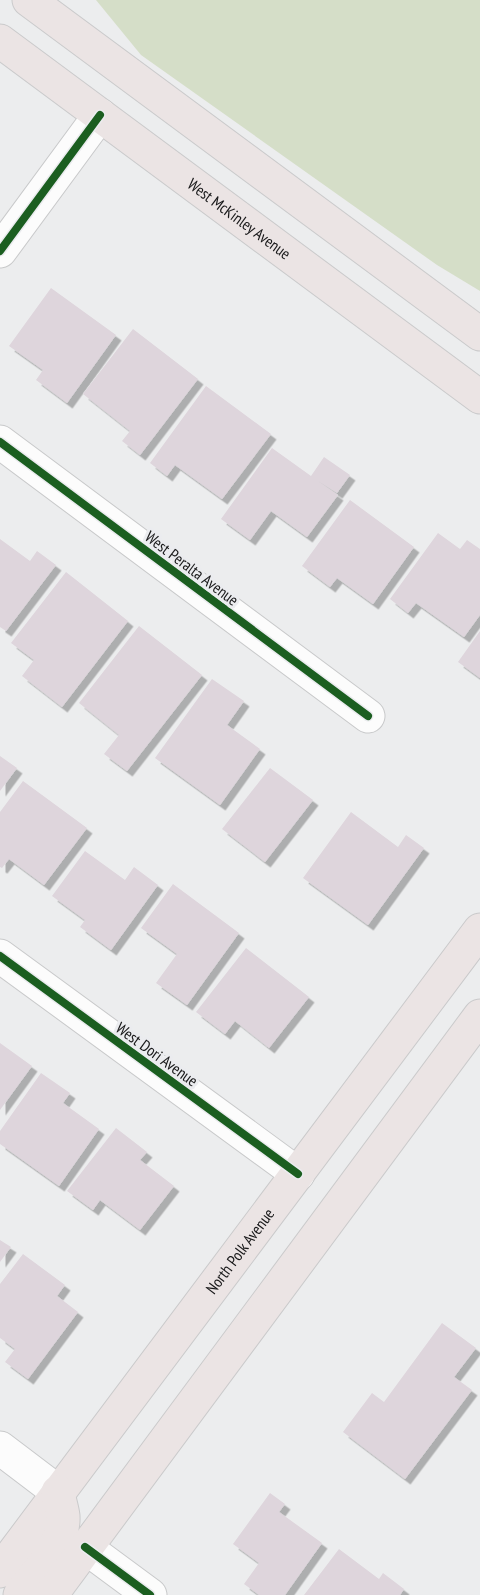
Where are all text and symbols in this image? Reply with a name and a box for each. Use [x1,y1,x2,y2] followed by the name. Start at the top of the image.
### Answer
[184,174,295,263] street label: West McKinley Avenue
[141,526,243,610] street label: West Peralta Avenue
[112,1018,202,1090] street label: West Dori Avenue
[201,1204,278,1298] street label: North Polk Avenue

